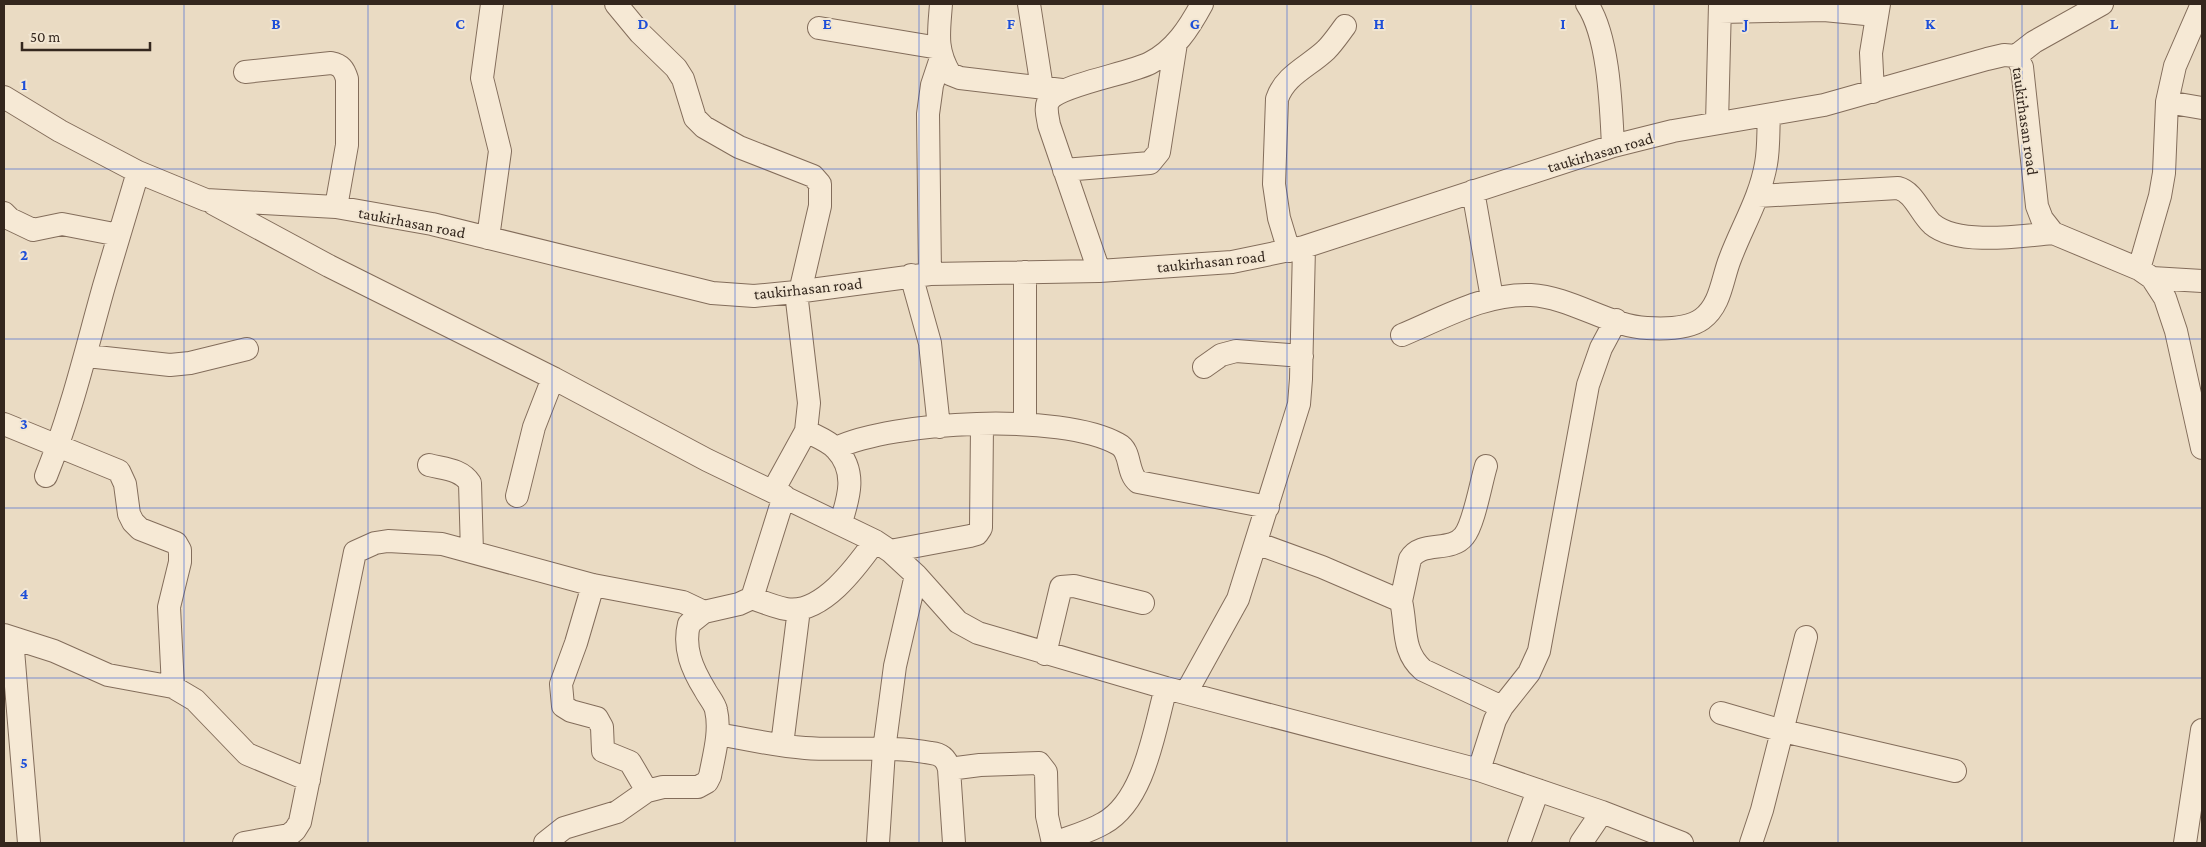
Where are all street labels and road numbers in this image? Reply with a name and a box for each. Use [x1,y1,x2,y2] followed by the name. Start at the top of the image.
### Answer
[2010,66,2042,177] street label: taukirhasan road
[1545,129,1655,176] street label: taukirhasan road
[357,204,468,241] street label: taukirhasan road
[1156,247,1267,276] street label: taukirhasan road
[753,274,864,303] street label: taukirhasan road

